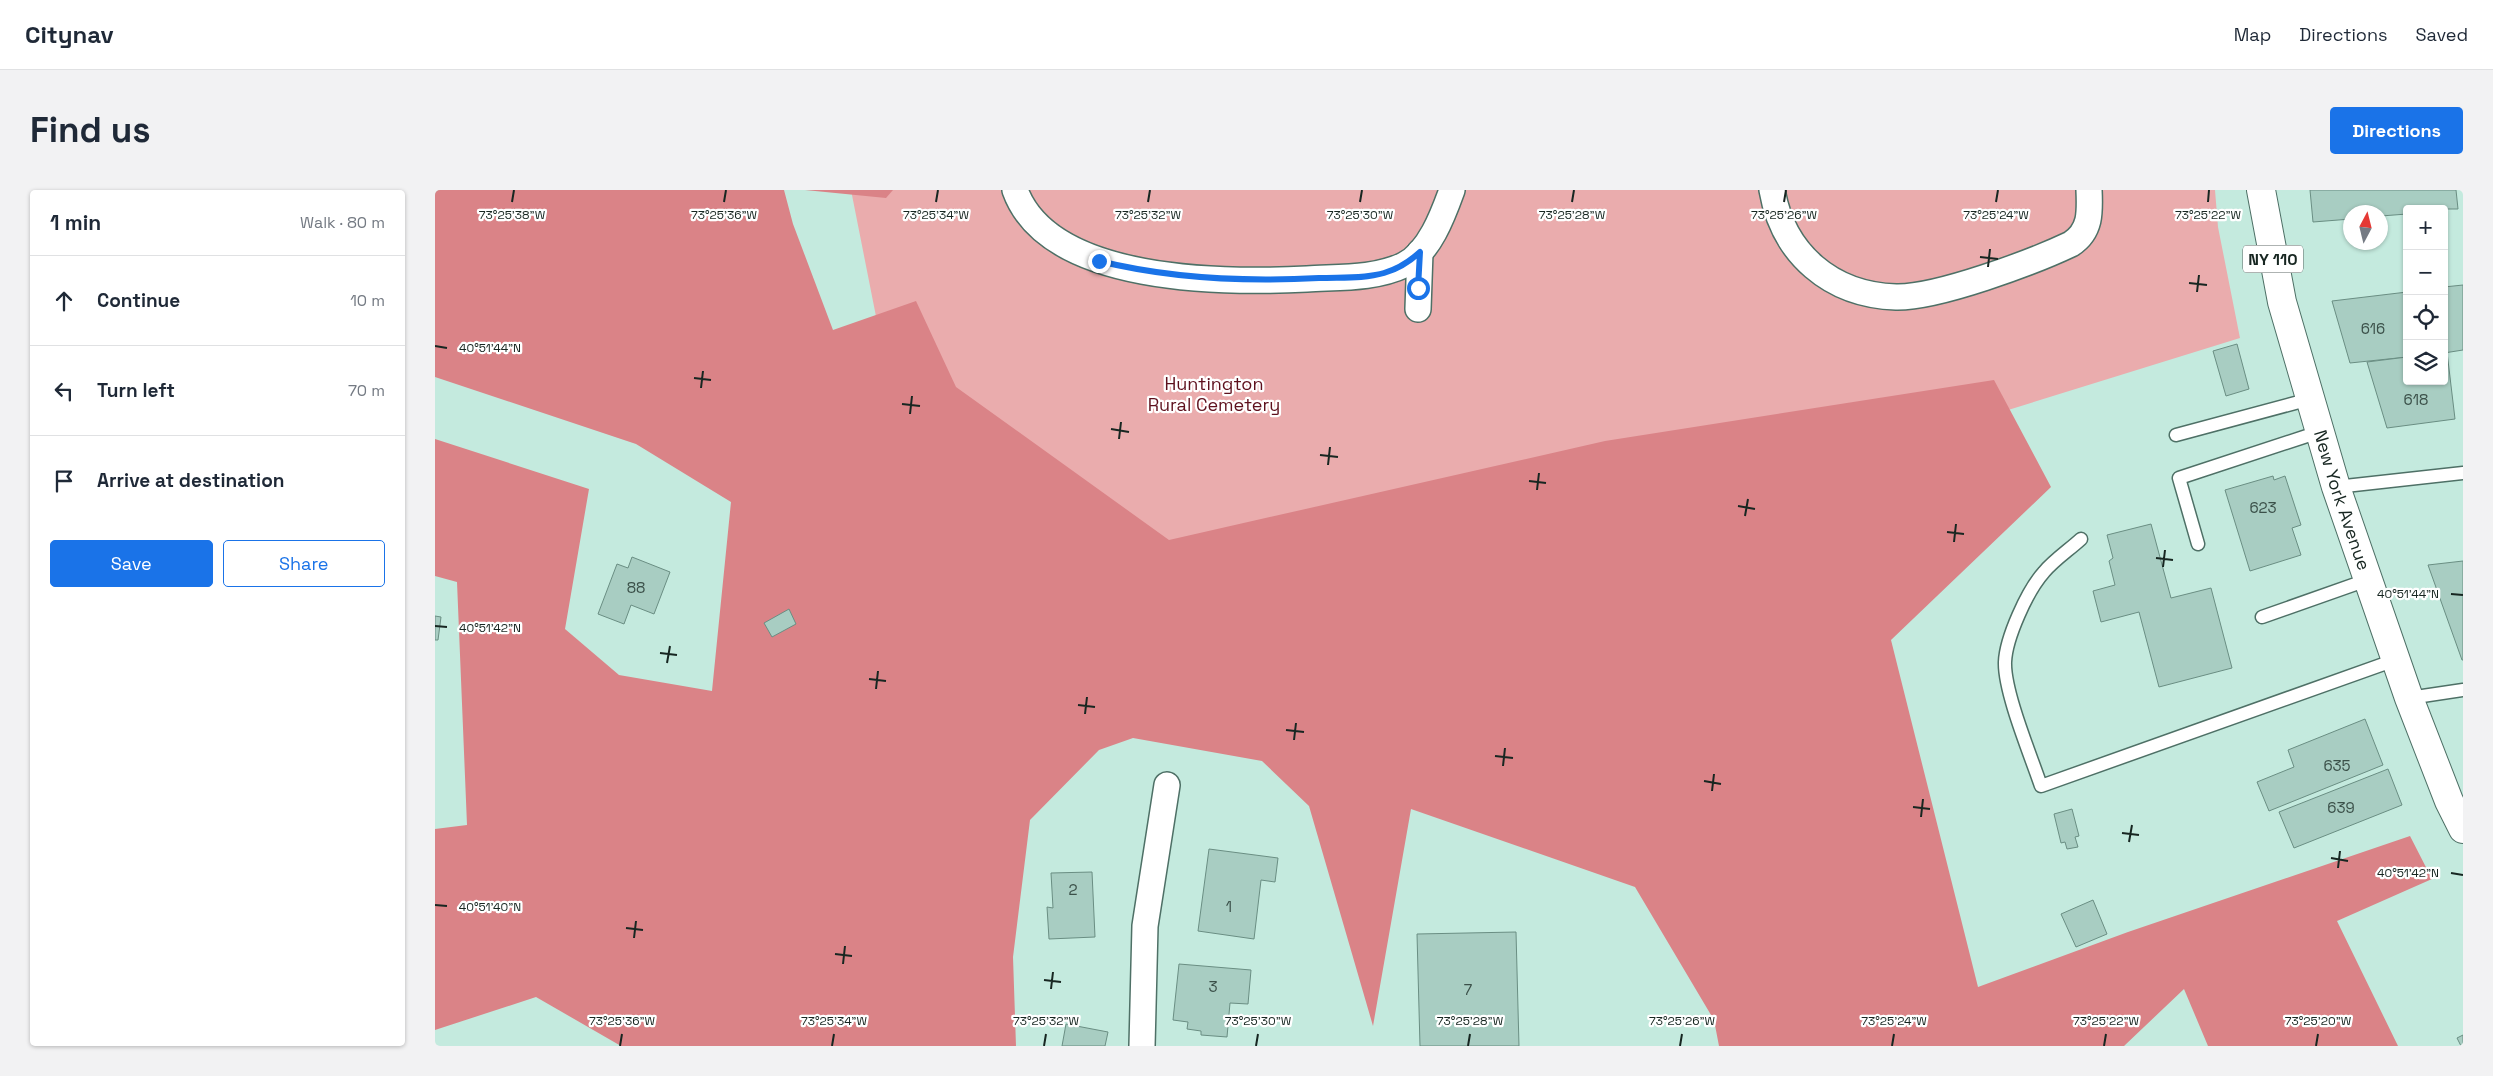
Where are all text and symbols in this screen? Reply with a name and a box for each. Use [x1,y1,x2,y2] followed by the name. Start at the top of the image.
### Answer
[25,19,114,50] text: Citynav
[2234,23,2271,46] text: Map
[2299,23,2388,46] text: Directions
[2416,23,2468,46] text: Saved
[2330,107,2463,154] button: Directions
[30,108,151,152] text: Find us
[2343,205,2388,250] north arrow
[2403,205,2448,385] map controls
[2403,205,2448,250] button: +
[479,207,546,223] text: 73°25'38"W
[691,207,758,223] text: 73°25'36"W
[903,207,969,223] text: 73°25'34"W
[1115,207,1182,223] text: 73°25'32"W
[1327,207,1394,223] text: 73°25'30"W
[1539,207,1606,223] text: 73°25'28"W
[1751,207,1818,223] text: 73°25'26"W
[1963,207,2029,223] text: 73°25'24"W
[2175,207,2242,223] text: 73°25'22"W
[50,209,101,236] text: 1 min
[300,212,385,233] text: Walk · 80 m
[2243,246,2303,272] road number: NY 110
[1088,250,1111,273] route end
[2403,250,2448,295] button: −
[1407,277,1430,300] route start
[50,287,78,315] icon: ahead
[97,288,180,313] text: Continue
[350,290,385,311] text: 10 m
[2403,295,2448,340] button: locate
[2361,319,2385,338] house number: 616
[459,340,521,356] text: 40°51'44"N
[2403,340,2448,385] button: layers
[1148,372,1280,416] park label: Huntington Rural Cemetery
[50,377,78,405] icon: left
[97,378,175,403] text: Turn left
[348,380,385,401] text: 70 m
[2404,390,2428,409] house number: 618
[2309,427,2376,573] street label: New York Avenue
[50,467,78,495] icon: arrive
[97,468,285,493] text: Arrive at destination
[2249,498,2277,517] house number: 623
[50,540,213,587] button: Save
[223,540,385,587] button: Share
[627,578,645,597] house number: 88
[2377,586,2439,602] text: 40°51'44"N
[459,620,521,636] text: 40°51'42"N
[2323,756,2351,775] house number: 635
[2327,798,2355,817] house number: 639
[2377,865,2439,881] text: 40°51'42"N
[1068,880,1078,899] house number: 2
[1226,897,1232,916] house number: 1
[459,899,521,915] text: 40°51'40"N
[1208,977,1218,996] house number: 3
[1464,980,1472,999] house number: 7
[589,1013,656,1029] text: 73°25'36"W
[801,1013,867,1029] text: 73°25'34"W
[1013,1013,1080,1029] text: 73°25'32"W
[1225,1013,1292,1029] text: 73°25'30"W
[1437,1013,1504,1029] text: 73°25'28"W
[1649,1013,1716,1029] text: 73°25'26"W
[1861,1013,1927,1029] text: 73°25'24"W
[2073,1013,2140,1029] text: 73°25'22"W
[2285,1013,2352,1029] text: 73°25'20"W

